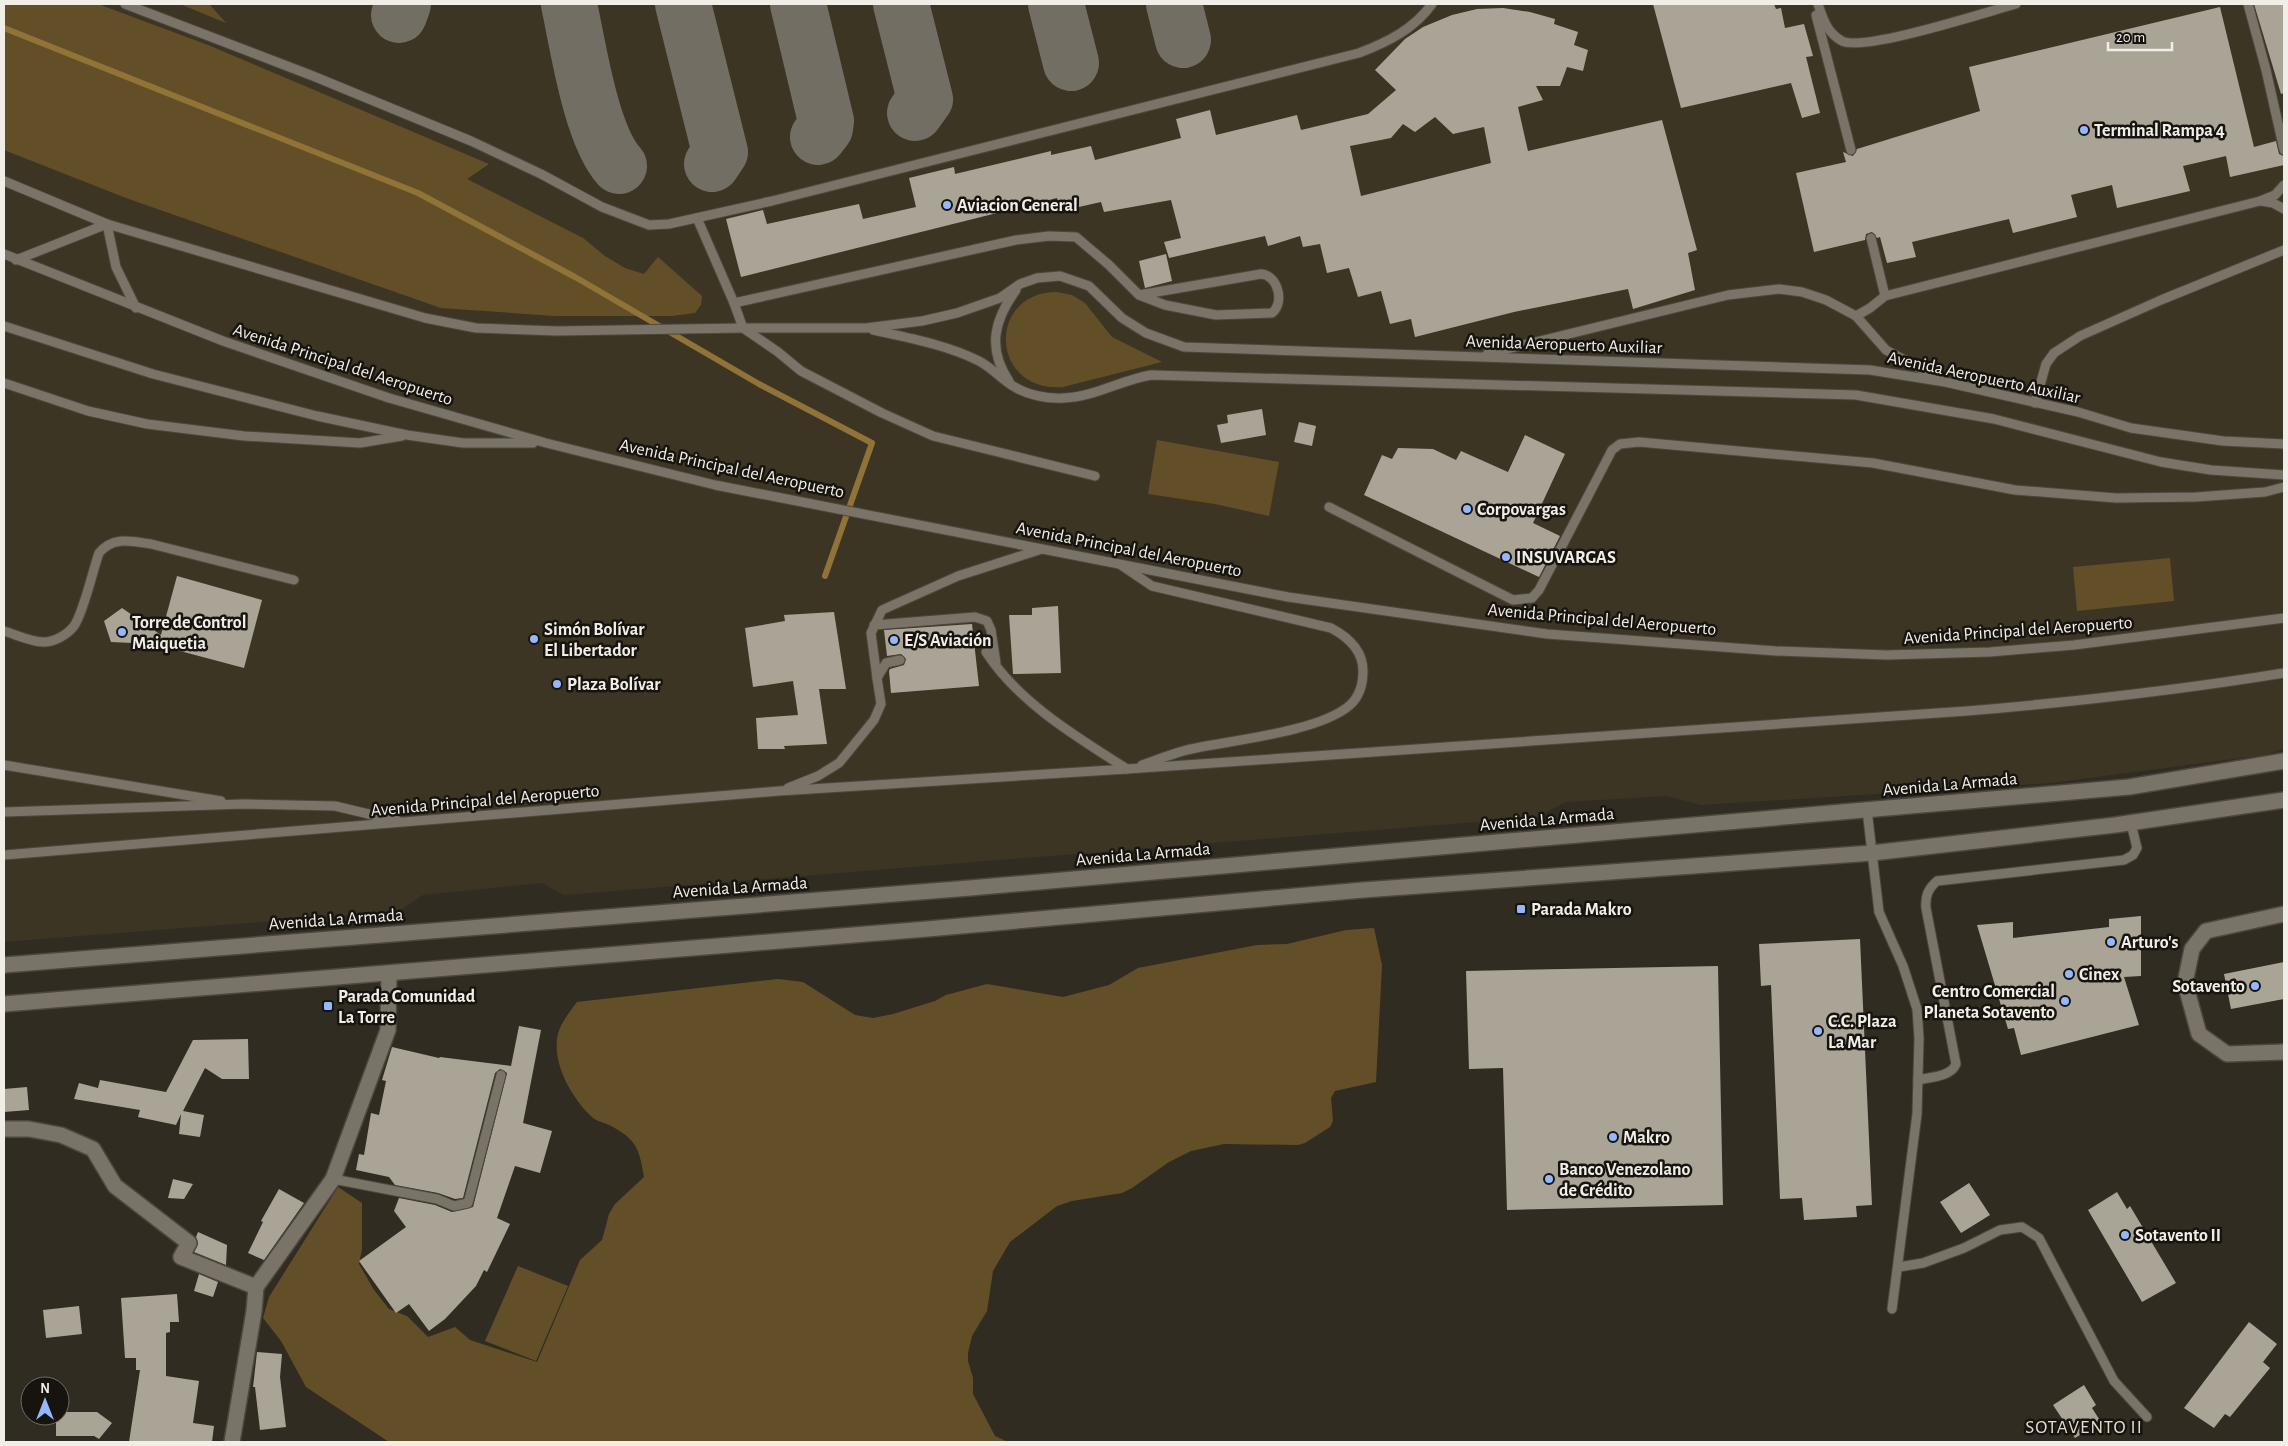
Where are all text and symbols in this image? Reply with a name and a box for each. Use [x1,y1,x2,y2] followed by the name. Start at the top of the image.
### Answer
[2108,20,2172,52] scale bar
[2116,30,2145,45] text: 20 m
[2094,122,2225,140] place label: Terminal Rampa 4
[2078,124,2090,136] marker: Terminal Rampa 4
[957,197,1078,215] place label: Aviacion General
[941,199,953,211] marker: Aviacion General
[231,321,455,409] street label: Avenida Principal del Aeropuerto
[1465,333,1663,357] street label: Avenida Aeropuerto Auxiliar
[1886,349,2082,407] street label: Avenida Aeropuerto Auxiliar
[618,436,846,502] street label: Avenida Principal del Aeropuerto
[1477,501,1566,519] place label: Corpovargas
[1461,503,1473,515] marker: Corpovargas
[1014,519,1243,581] street label: Avenida Principal del Aeropuerto
[1516,549,1616,567] place label: INSUVARGAS
[1500,551,1512,563] marker: INSUVARGAS
[1487,601,1717,639] street label: Avenida Principal del Aeropuerto
[132,614,246,653] place label: Torre de Control Maiquetia
[1903,614,2133,648] street label: Avenida Principal del Aeropuerto
[544,621,645,660] place label: Simón Bolívar El Libertador
[116,626,128,638] marker: Torre de Control Maiquetia
[904,632,992,650] place label: E/S Aviación
[528,633,540,645] marker: Simón Bolívar El Libertador
[888,634,900,646] marker: E/S Aviación
[567,676,661,694] place label: Plaza Bolívar
[551,678,563,690] marker: Plaza Bolívar
[1882,770,2018,800] street label: Avenida La Armada
[370,782,600,820] street label: Avenida Principal del Aeropuerto
[1479,805,1615,835] street label: Avenida La Armada
[1075,840,1211,870] street label: Avenida La Armada
[672,874,808,902] street label: Avenida La Armada
[1531,901,1632,919] place label: Parada Makro
[1515,903,1527,915] marker: Parada Makro
[268,906,404,934] street label: Avenida La Armada
[2121,934,2178,952] place label: Arturo's
[2105,936,2117,948] marker: Arturo's
[2079,966,2120,984] place label: Cinex
[2063,968,2075,980] marker: Cinex
[2172,978,2245,996] place label: Sotavento
[2249,980,2261,992] marker: Sotavento
[1923,983,2055,1022] place label: Centro Comercial Planeta Sotavento
[338,988,476,1027] place label: Parada Comunidad La Torre
[2059,995,2071,1007] marker: Centro Comercial Planeta Sotavento
[322,1000,334,1012] marker: Parada Comunidad La Torre
[1828,1013,1897,1052] place label: C.C. Plaza La Mar
[1812,1025,1824,1037] marker: C.C. Plaza La Mar
[1623,1129,1670,1147] place label: Makro
[1607,1131,1619,1143] marker: Makro
[1559,1161,1690,1200] place label: Banco Venezolano de Crédito
[1543,1173,1555,1185] marker: Banco Venezolano de Crédito
[2135,1227,2221,1245] place label: Sotavento II
[2119,1229,2131,1241] marker: Sotavento II
[20,1376,70,1426] north arrow
[40,1382,50,1396] text: N
[2025,1418,2143,1437] district label: SOTAVENTO II

